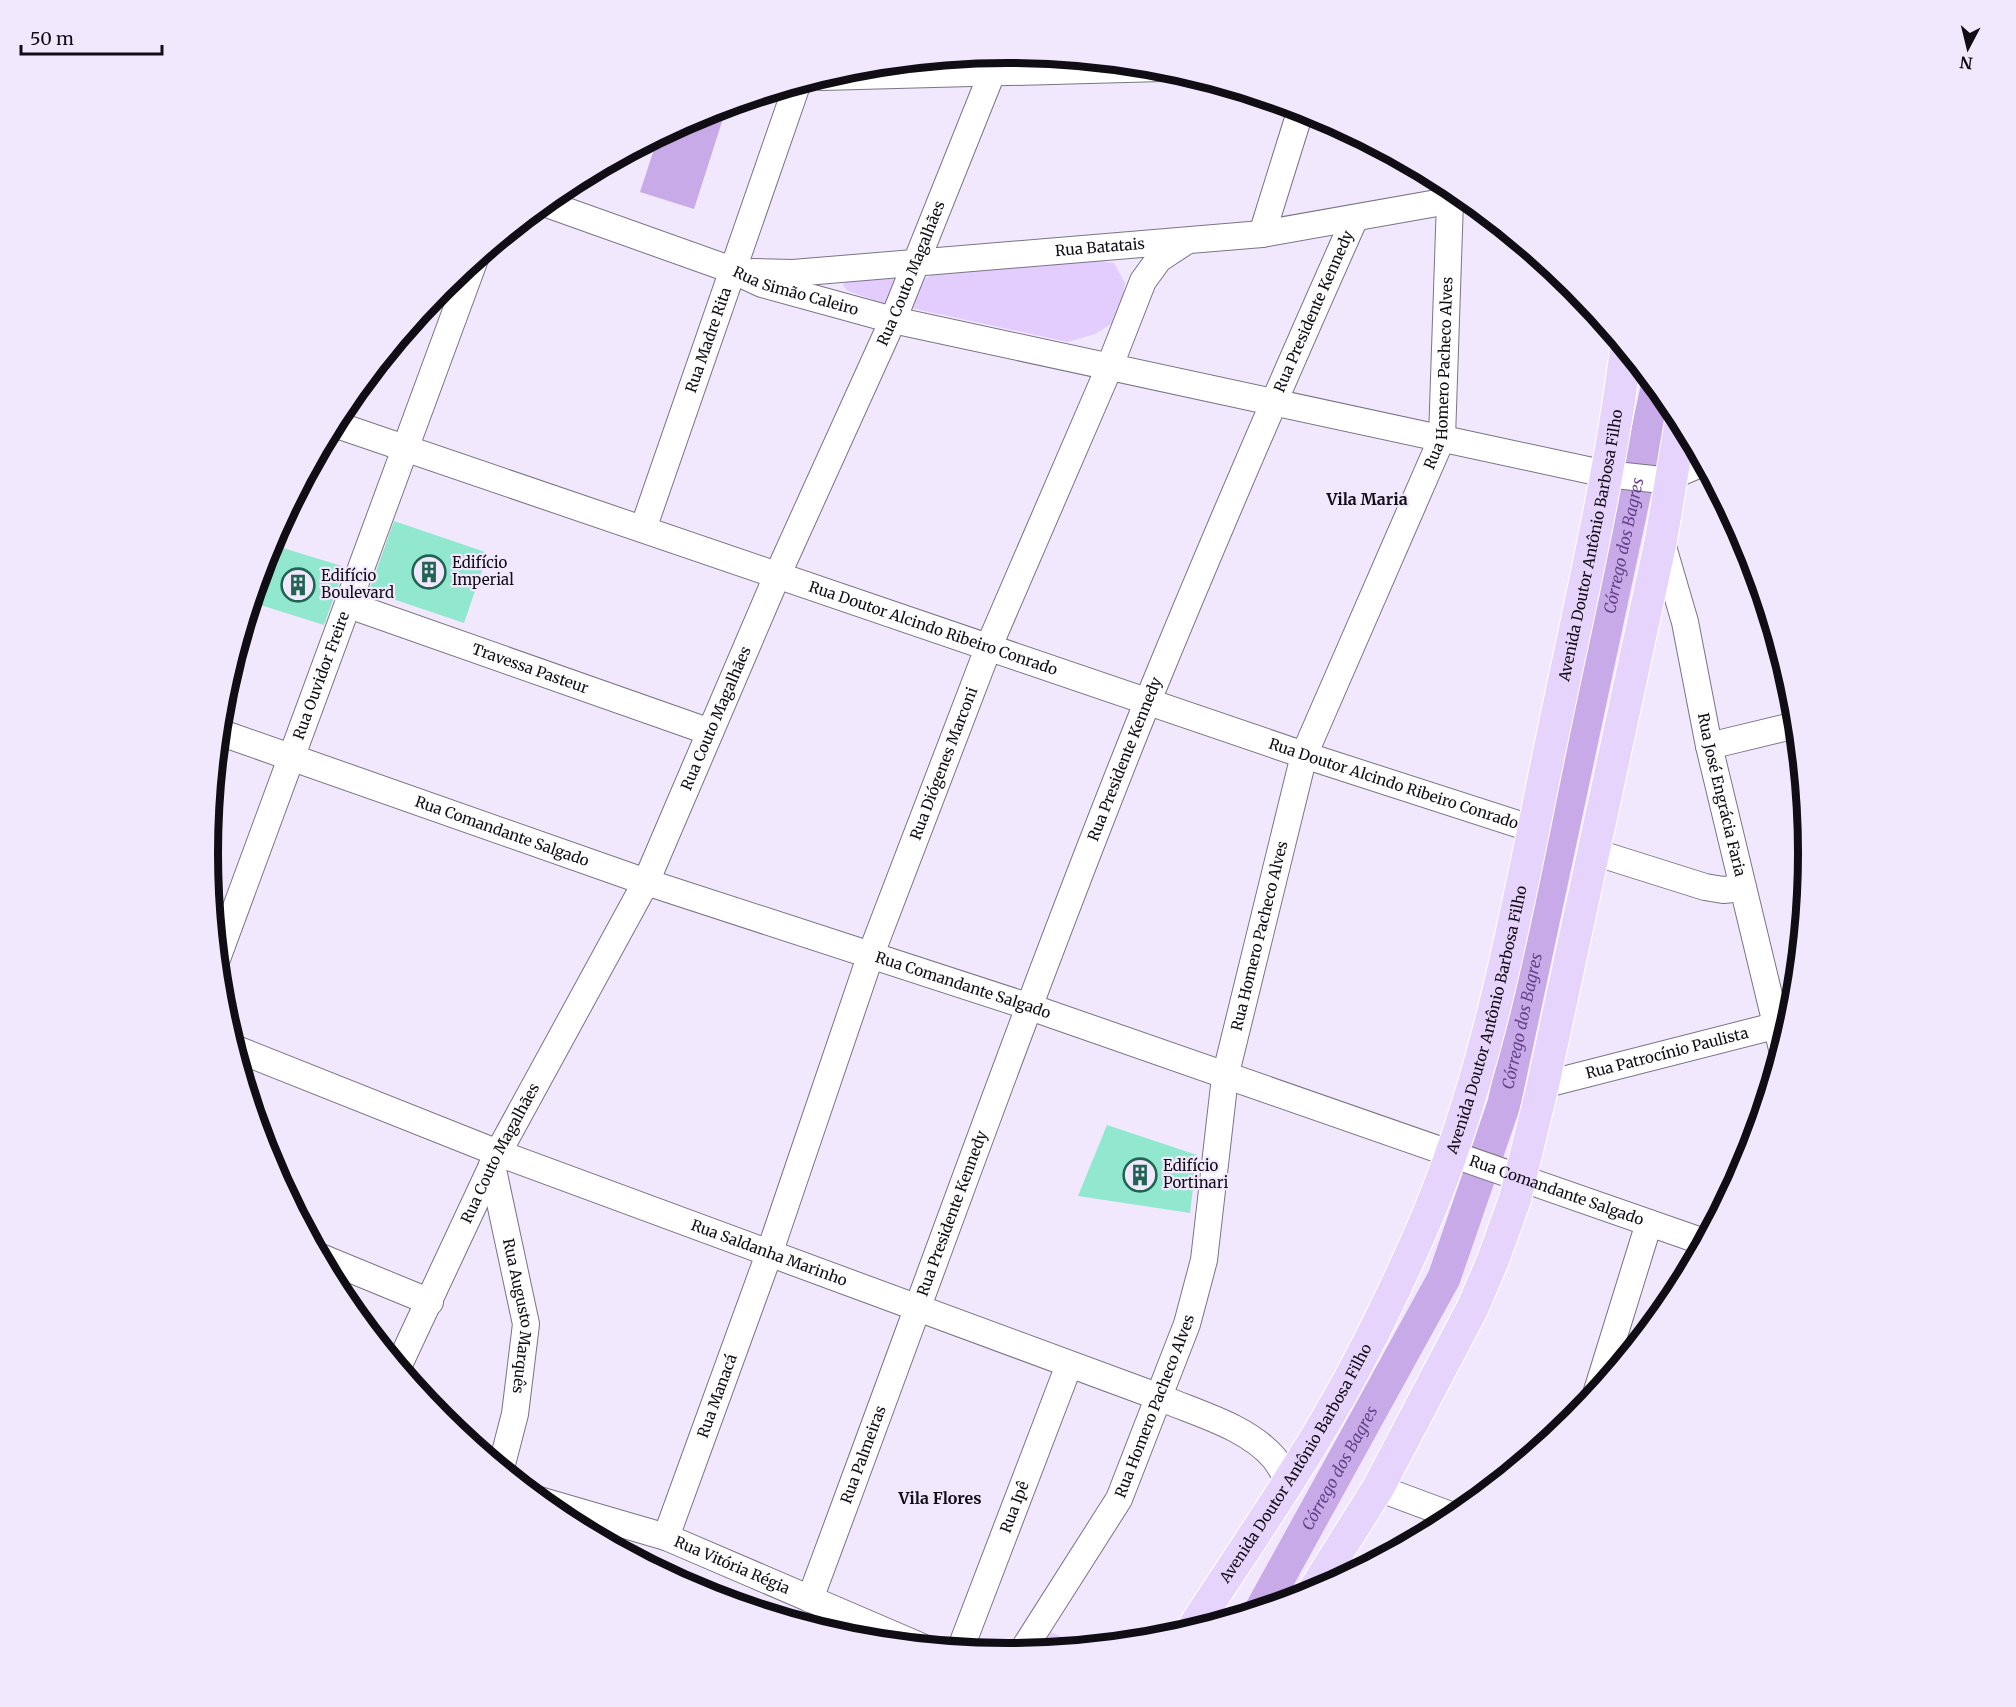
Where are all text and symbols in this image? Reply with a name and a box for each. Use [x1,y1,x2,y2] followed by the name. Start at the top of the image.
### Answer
[21,18,162,56] scale bar
[1938,18,1998,78] north arrow
[30,27,74,50] text: 50 m
[1958,52,1974,74] text: N
[873,198,949,349] street label: Rua Couto Magalhães
[1269,227,1357,395] street label: Rua Presidente Kennedy
[1054,234,1145,260] street label: Rua Batatais
[730,262,861,319] street label: Rua Simão Caleiro
[1420,276,1456,472] street label: Rua Homero Pacheco Alves
[681,285,735,395] street label: Rua Madre Rita
[1554,408,1626,684] street label: Avenida Doutor Antônio Barbosa Filho
[1599,476,1648,616] water label: Córrego dos Bagres
[1325,489,1408,509] district label: Vila Maria
[452,553,514,589] place label: Edifício Imperial
[411,554,447,590] building icon: Edifício Imperial
[321,566,394,602] place label: Edifício Boulevard
[280,567,316,603] building icon: Edifício Boulevard
[806,577,1060,679] street label: Rua Doutor Alcindo Ribeiro Conrado
[289,609,353,742] street label: Rua Ouvidor Freire
[470,639,591,698] street label: Travessa Pasteur
[676,643,755,793] street label: Rua Couto Magalhães
[1083,674,1166,844] street label: Rua Presidente Kennedy
[906,684,981,842] street label: Rua Diógenes Marconi
[1694,711,1750,878] street label: Rua José Engrácia Faria
[1266,734,1521,833] street label: Rua Doutor Alcindo Ribeiro Conrado
[413,792,592,870] street label: Rua Comandante Salgado
[1227,839,1292,1033] street label: Rua Homero Pacheco Alves
[1442,884,1531,1157] street label: Avenida Doutor Antônio Barbosa Filho
[873,947,1054,1023] street label: Rua Comandante Salgado
[1497,951,1546,1091] water label: Córrego dos Bagres
[1584,1023,1750,1083] street label: Rua Patrocínio Paulista
[456,1080,543,1226] street label: Rua Couto Magalhães
[913,1128,991,1299] street label: Rua Presidente Kennedy
[1467,1151,1647,1229] street label: Rua Comandante Salgado
[1163,1156,1228,1192] place label: Edifício Portinari
[1122,1157,1158,1193] building icon: Edifício Portinari
[688,1215,850,1290] street label: Rua Saldanha Marinho
[499,1237,537,1395] street label: Rua Augusto Marquês
[1110,1313,1198,1500] street label: Rua Homero Pacheco Alves
[1215,1340,1376,1587] street label: Avenida Doutor Antônio Barbosa Filho
[693,1351,741,1440] street label: Rua Manacá
[1297,1402,1382,1534] water label: Córrego dos Bagres
[836,1403,890,1506] street label: Rua Palmeiras
[996,1478,1033,1535] street label: Rua Ipê
[897,1488,982,1508] district label: Vila Flores
[672,1532,793,1598] street label: Rua Vitória Régia

